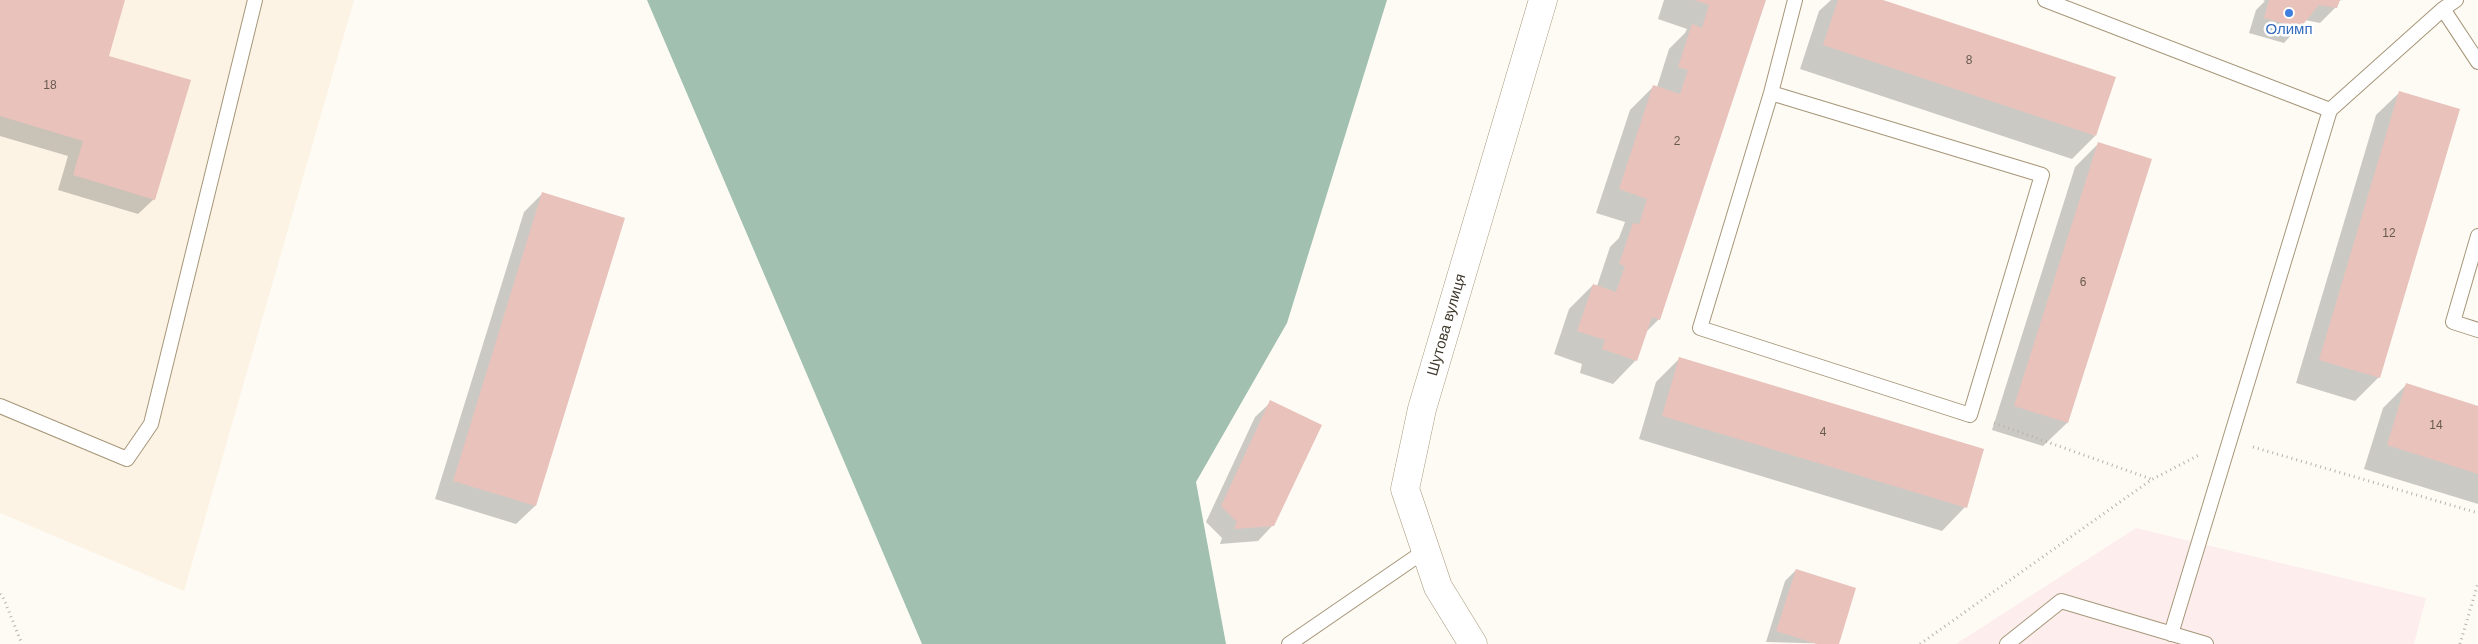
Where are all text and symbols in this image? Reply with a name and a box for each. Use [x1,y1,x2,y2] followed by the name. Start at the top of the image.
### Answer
[2283,7,2295,19] marker: Олимп
[2265,21,2313,39] place label: Олимп
[1966,54,1972,68] house number: 8
[43,79,57,93] house number: 18
[1674,135,1680,149] house number: 2
[2382,227,2396,241] house number: 12
[1424,272,1470,378] street label: Шутова вулиця
[2080,276,2086,290] house number: 6
[2429,419,2443,433] house number: 14
[1820,426,1826,440] house number: 4

